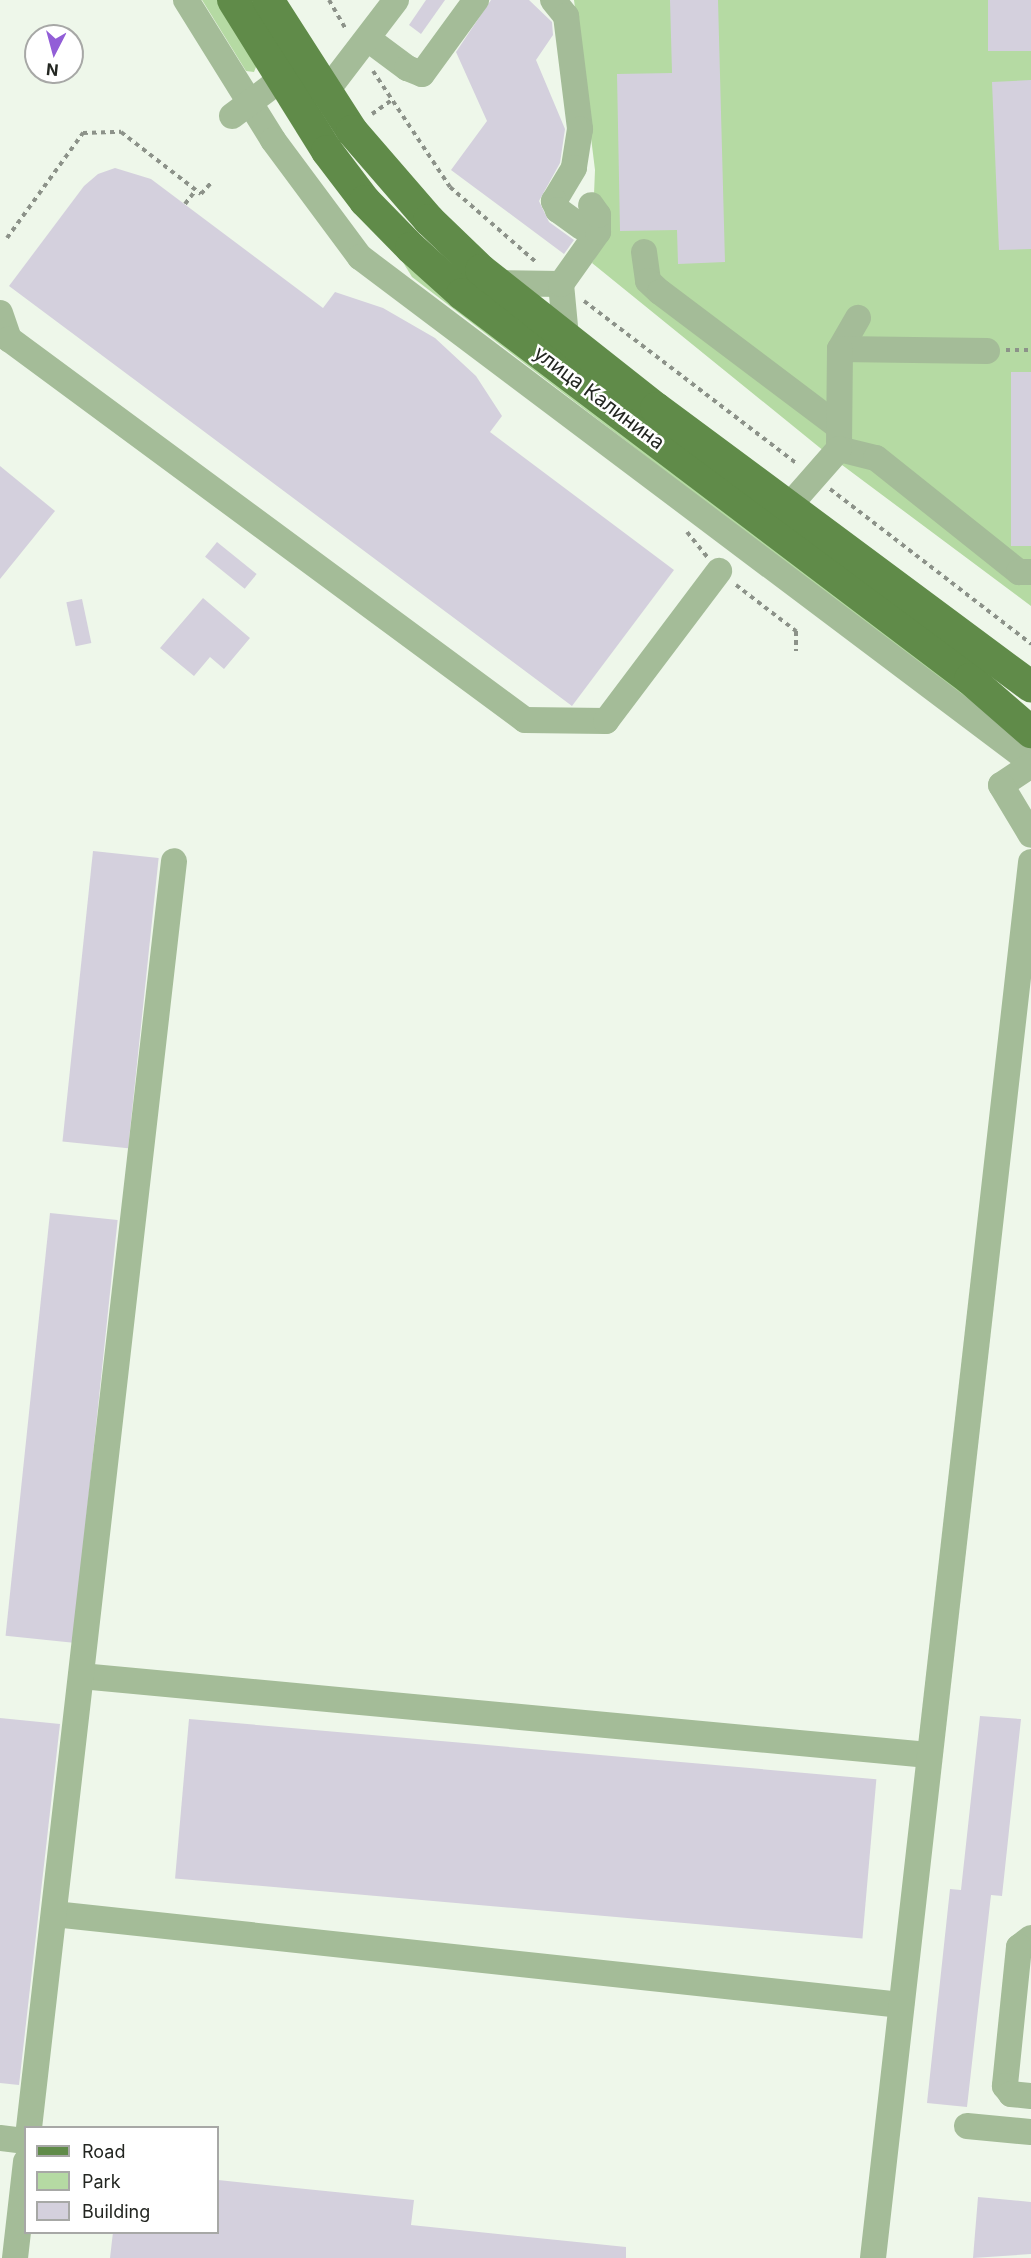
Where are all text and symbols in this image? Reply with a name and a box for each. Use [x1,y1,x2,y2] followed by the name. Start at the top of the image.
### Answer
[24,24,84,84] north arrow
[45,59,59,80] text: N
[529,341,669,455] street label: улица Калинина
[24,2126,219,2234] legend
[82,2141,125,2162] text: Road
[82,2171,121,2192] text: Park
[82,2201,150,2222] text: Building

